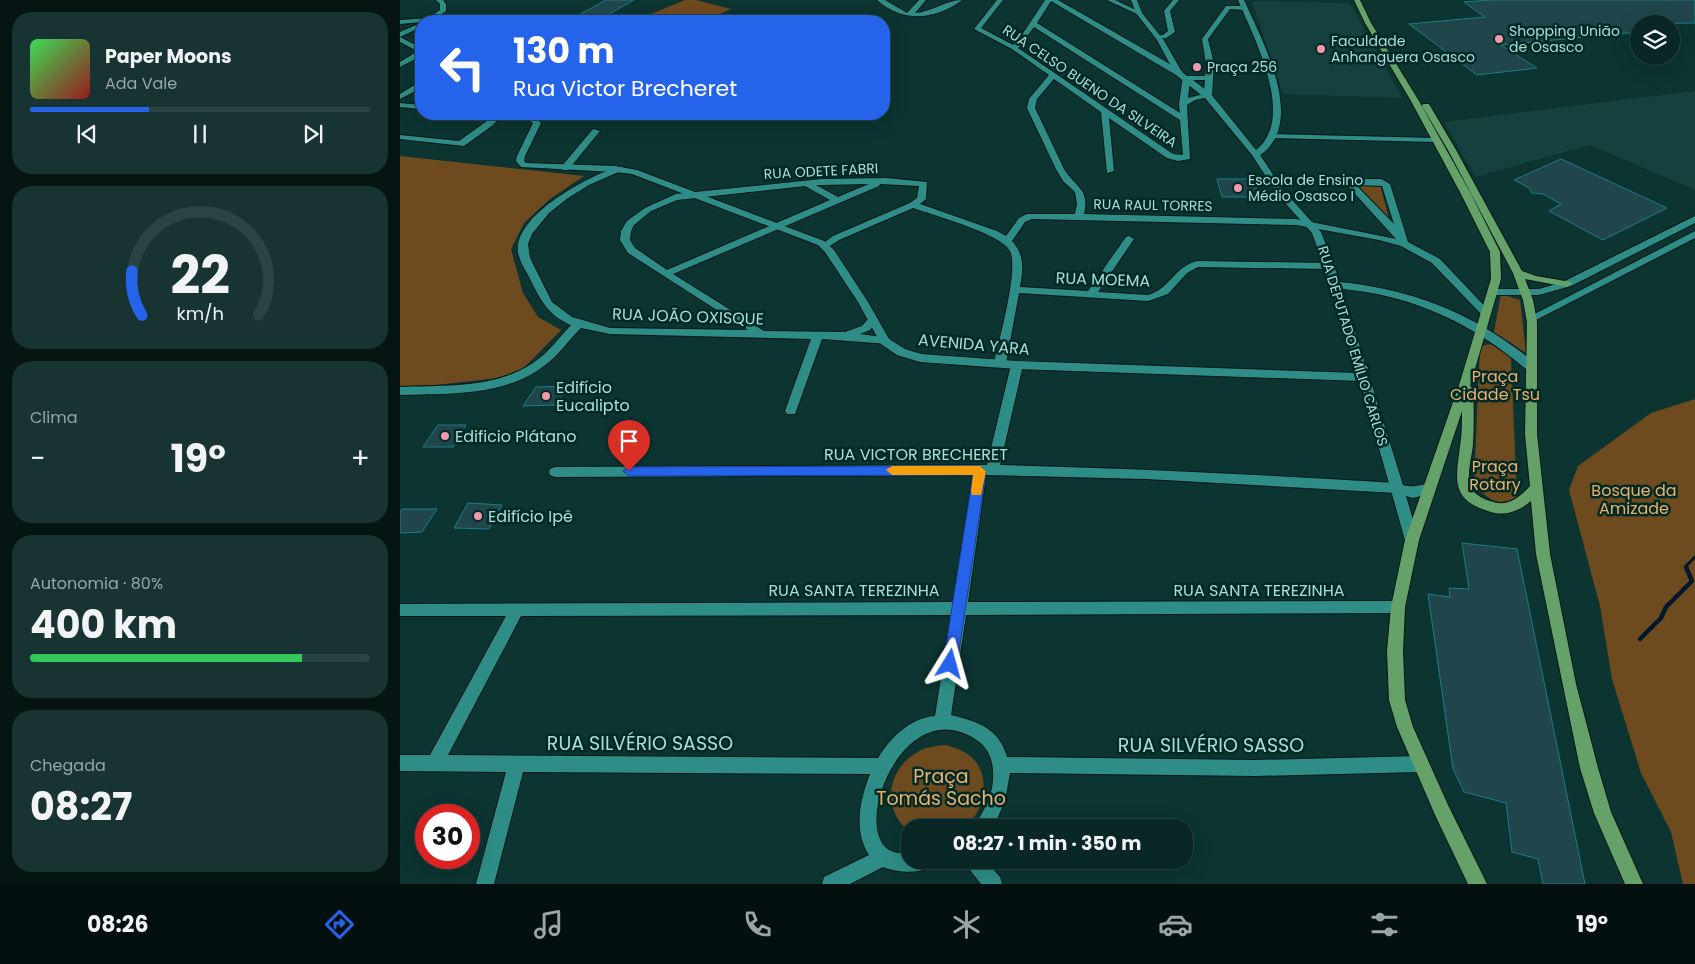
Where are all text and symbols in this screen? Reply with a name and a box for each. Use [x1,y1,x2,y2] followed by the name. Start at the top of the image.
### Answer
[1630,15,1680,65] map controls
[1630,15,1680,65] button: layers
[999,20,1181,152] street label: RUA CELSO BUENO DA SILVEIRA
[1509,21,1620,57] place label: Shopping União de Osasco
[513,26,615,75] text: 130 m
[1331,31,1475,67] place label: Faculdade Anhanguera Osasco
[1493,33,1505,45] marker: Shopping União de Osasco
[430,35,495,100] icon: left
[105,43,232,70] text: Paper Moons
[1315,43,1327,55] marker: Faculdade Anhanguera Osasco
[1207,57,1277,77] place label: Praça 256
[1191,61,1203,73] marker: Praça 256
[105,72,177,95] text: Ada Vale
[513,73,737,104] text: Rua Victor Brecheret
[73,120,101,148] icon: previous
[186,120,214,148] icon: pause
[299,120,327,148] icon: next
[763,158,879,184] street label: RUA ODETE FABRI
[1248,170,1363,206] place label: Escola de Ensino Médio Osasco I
[1232,182,1244,194] marker: Escola de Ensino Médio Osasco I
[1093,194,1213,216] street label: RUA RAUL TORRES
[170,239,230,312] text: 22
[1313,243,1393,449] street label: RUA DEPUTADO EMÍLIO CARLOS
[1055,266,1151,293] street label: RUA MOEMA
[176,301,224,326] text: km/h
[612,302,764,331] street label: RUA JOÃO OXISQUE
[917,328,1031,361] street label: AVENIDA YARA
[1450,365,1540,406] park label: Praça Cidade Tsu
[556,376,630,417] place label: Edifício Eucalipto
[540,390,552,402] marker: Edifício Eucalipto
[30,406,78,429] text: Clima
[608,420,650,471] pin
[455,425,576,448] place label: Edificio Plátano
[615,427,643,455] icon: arrive
[439,430,451,442] marker: Edificio Plátano
[171,432,226,485] text: 19°
[30,439,45,478] text: −
[351,439,370,478] text: +
[824,443,1008,466] street label: RUA VICTOR BRECHERET
[1469,455,1521,496] park label: Praça Rotary
[1591,479,1677,520] park label: Bosque da Amizade
[488,505,573,528] place label: Edifício Ipê
[472,510,484,522] marker: Edifício Ipê
[30,572,163,595] text: Autonomia · 80%
[768,579,940,602] street label: RUA SANTA TEREZINHA
[1173,579,1345,602] street label: RUA SANTA TEREZINHA
[30,598,177,651] text: 400 km
[923,637,975,689] position arrow
[547,730,733,757] street label: RUA SILVÉRIO SASSO
[1118,732,1304,759] street label: RUA SILVÉRIO SASSO
[30,754,106,777] text: Chegada
[876,763,1006,812] park label: Praça Tomás Sacho
[30,780,132,833] text: 08:27
[415,804,480,869] speed limit sign: 30
[953,830,1141,857] text: 08:27 · 1 min · 350 m
[322,907,357,942] icon: directions
[531,907,566,942] icon: music
[740,907,775,942] icon: phone
[949,907,984,942] icon: climate
[1158,907,1193,942] icon: car
[1367,907,1402,942] icon: filters
[87,909,148,940] text: 08:26
[1576,909,1608,940] text: 19°

